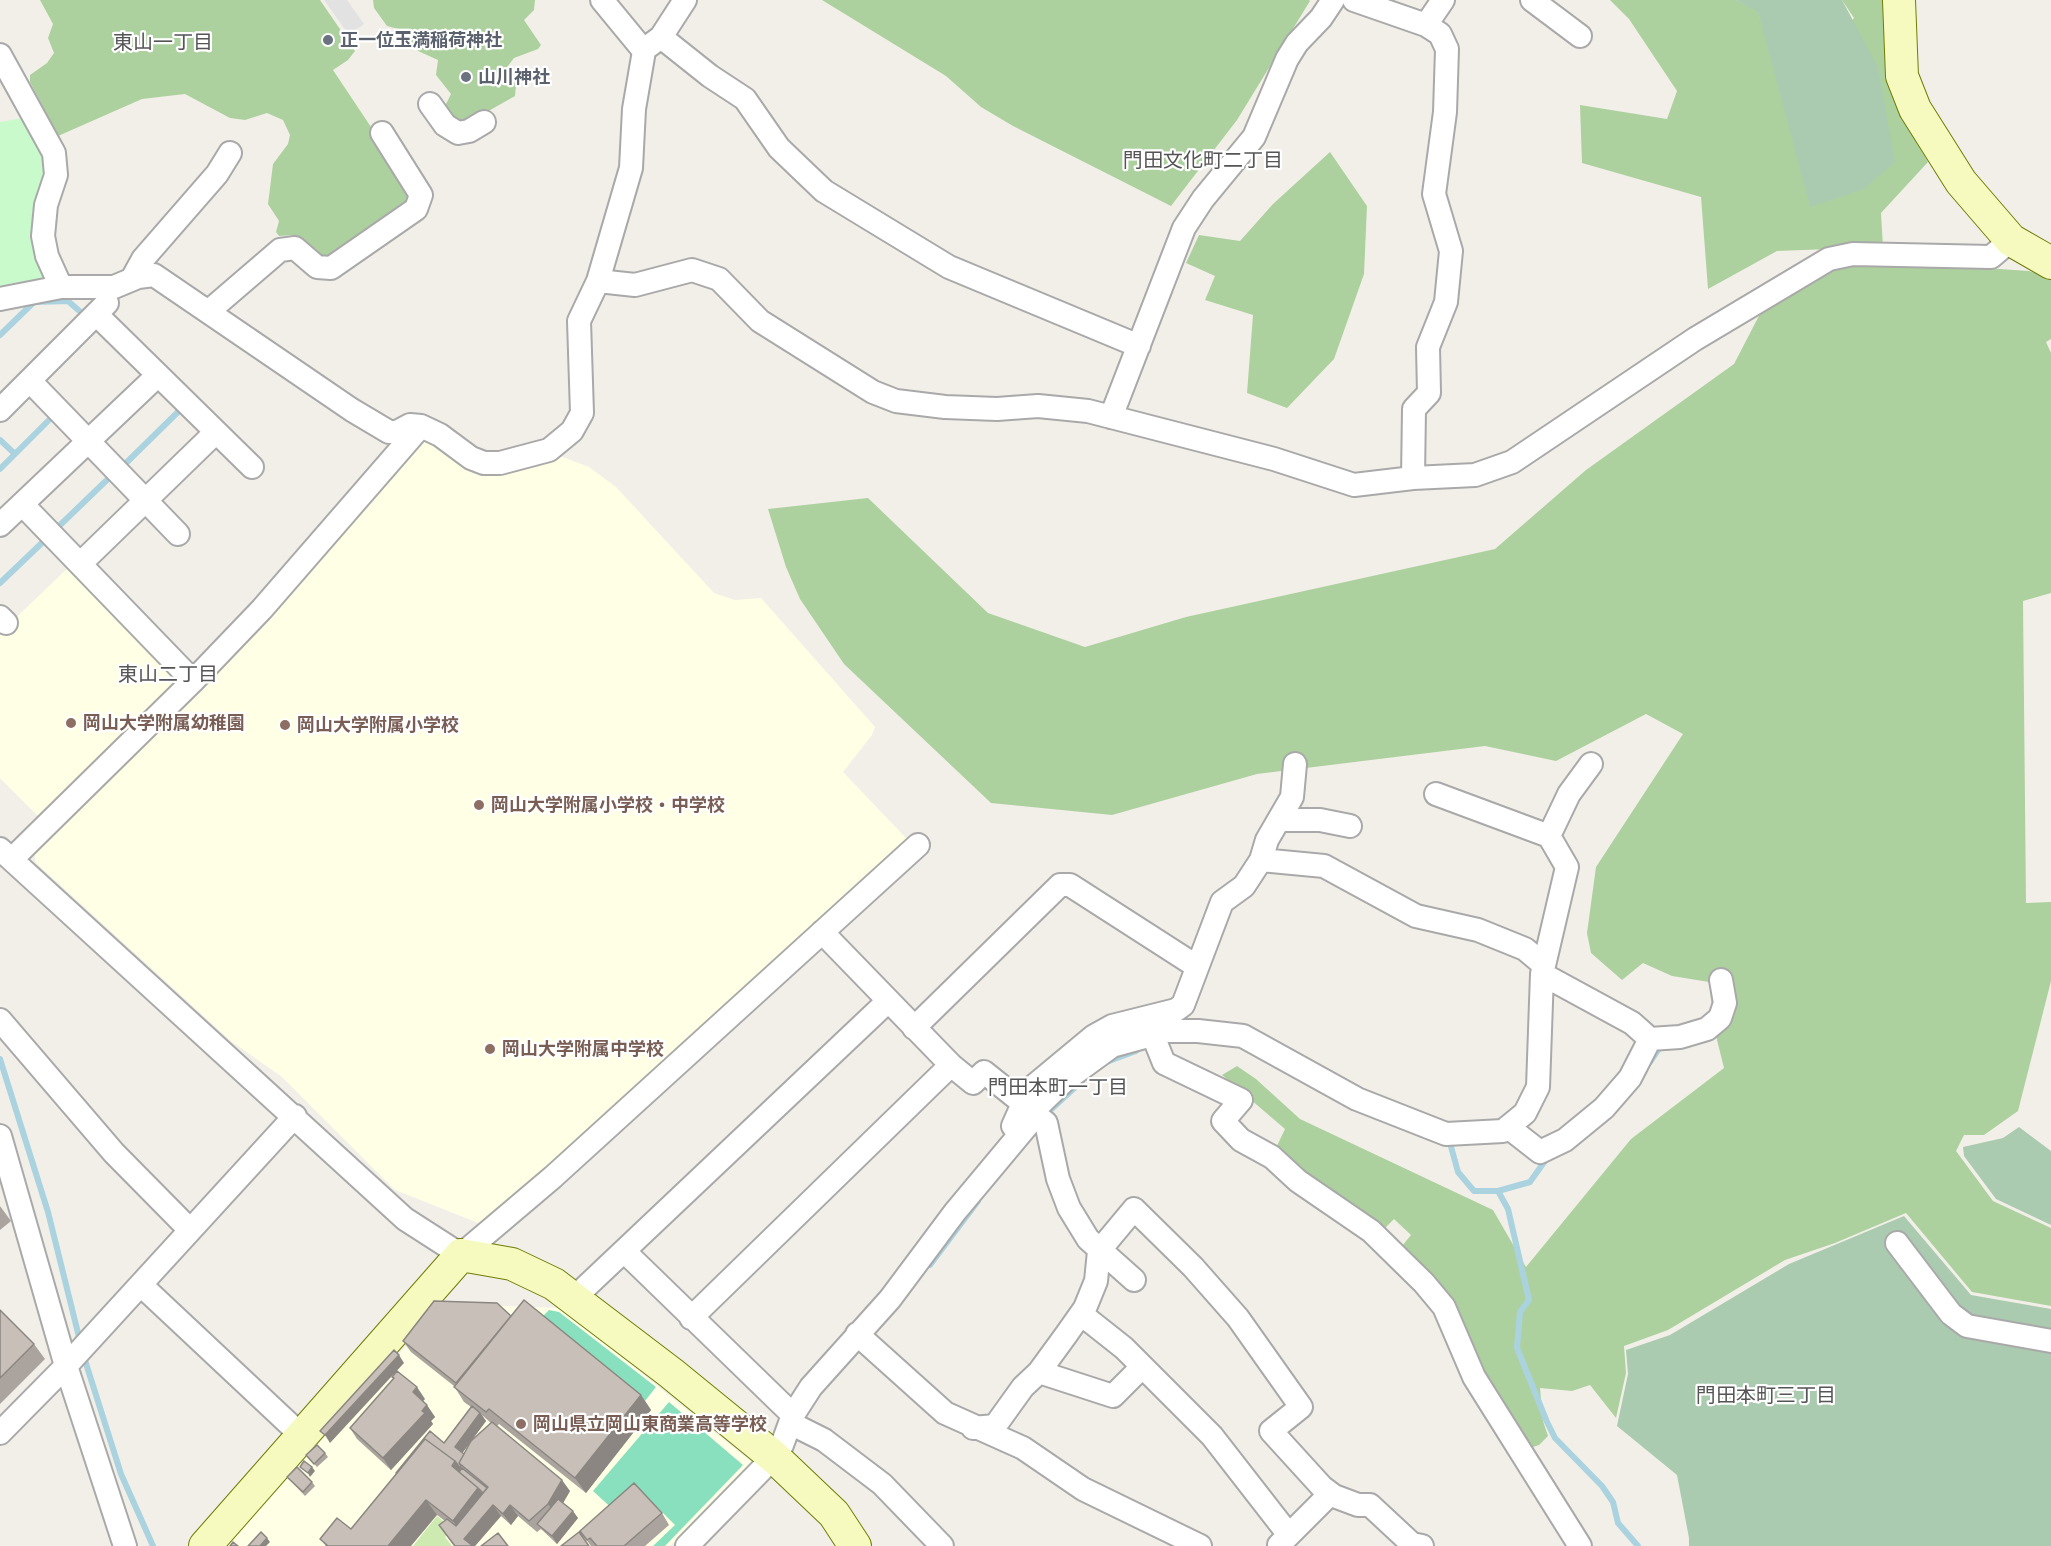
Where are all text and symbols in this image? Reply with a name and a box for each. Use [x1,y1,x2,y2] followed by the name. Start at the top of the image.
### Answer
[340,29,502,51] place label: 正一位玉満稲荷神社
[113,31,213,55] district label: 東山一丁目
[321,33,335,47] marker: 正一位玉満稲荷神社
[478,66,550,88] place label: 山川神社
[459,70,473,84] marker: 山川神社
[1123,149,1283,173] district label: 門田文化町二丁目
[118,663,218,687] district label: 東山二丁目
[83,712,245,734] place label: 岡山大学附属幼稚園
[297,714,459,736] place label: 岡山大学附属小学校
[64,716,78,730] marker: 岡山大学附属幼稚園
[278,718,292,732] marker: 岡山大学附属小学校
[491,794,725,816] place label: 岡山大学附属小学校・中学校
[472,798,486,812] marker: 岡山大学附属小学校・中学校
[502,1038,664,1060] place label: 岡山大学附属中学校
[483,1042,497,1056] marker: 岡山大学附属中学校
[988,1076,1128,1100] district label: 門田本町一丁目
[1696,1384,1836,1408] district label: 門田本町三丁目
[533,1413,767,1435] place label: 岡山県立岡山東商業高等学校
[514,1417,528,1431] marker: 岡山県立岡山東商業高等学校

